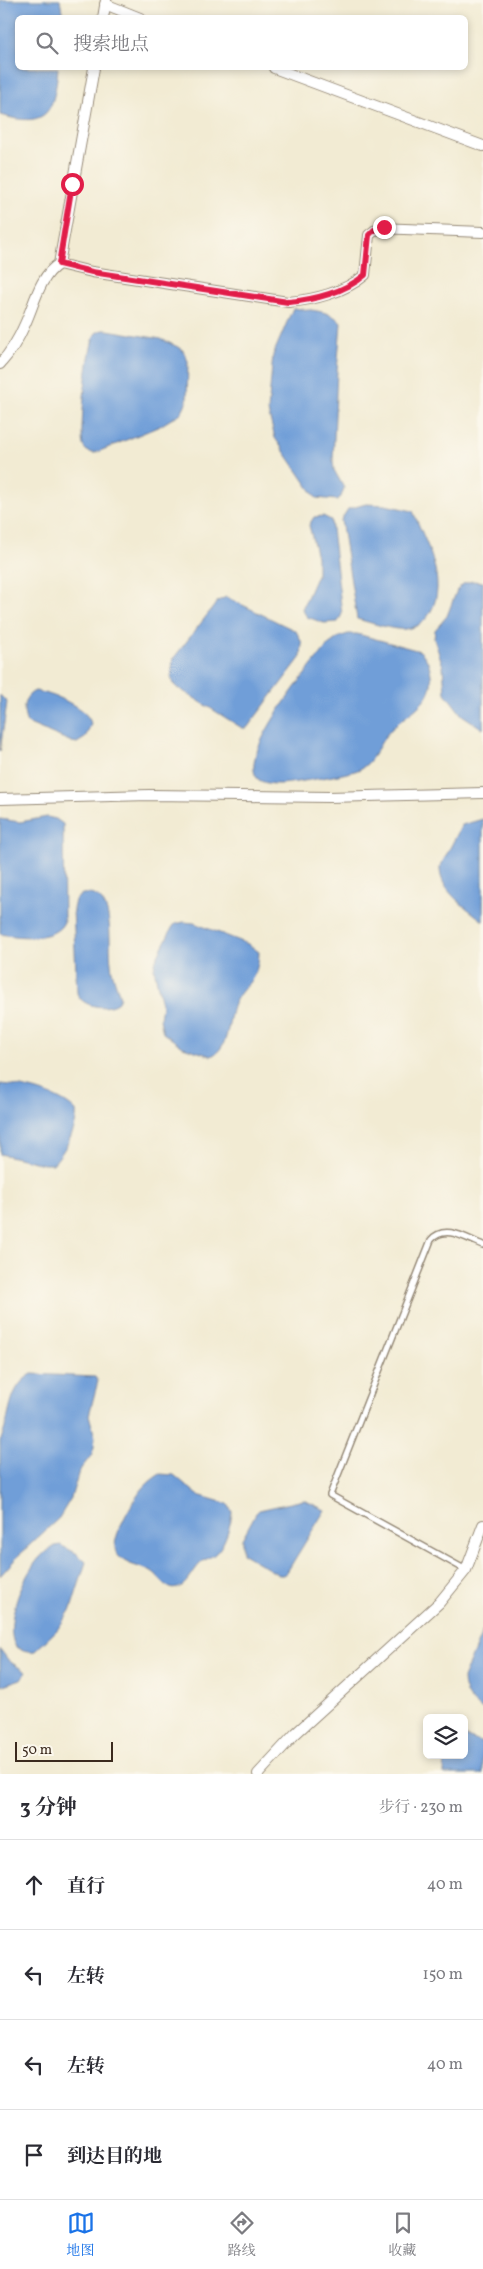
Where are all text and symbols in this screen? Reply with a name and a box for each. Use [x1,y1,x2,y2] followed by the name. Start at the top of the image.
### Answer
[15,15,468,70] search box
[33,29,61,57] icon: search
[73,32,149,58] text: 搜索地点
[61,173,84,196] route start
[373,216,396,239] route end
[423,1714,468,1759] map controls
[423,1714,468,1759] button: layers
[15,1739,112,1762] scale bar
[22,1741,52,1760] text: 50 m
[20,1794,77,1823] text: 3 分钟
[378,1797,463,1819] text: 步行 · 230 m
[20,1871,48,1899] icon: ahead
[67,1874,105,1900] text: 直行
[427,1874,463,1896] text: 40 m
[20,1961,48,1989] icon: left
[67,1964,105,1990] text: 左转
[422,1964,463,1986] text: 150 m
[20,2051,48,2079] icon: left
[67,2054,105,2080] text: 左转
[427,2054,463,2076] text: 40 m
[20,2141,48,2169] icon: arrive
[67,2144,162,2170] text: 到达目的地
[67,2209,95,2261] tab: 地图
[228,2209,256,2261] tab: 路线
[389,2209,417,2261] tab: 收藏

